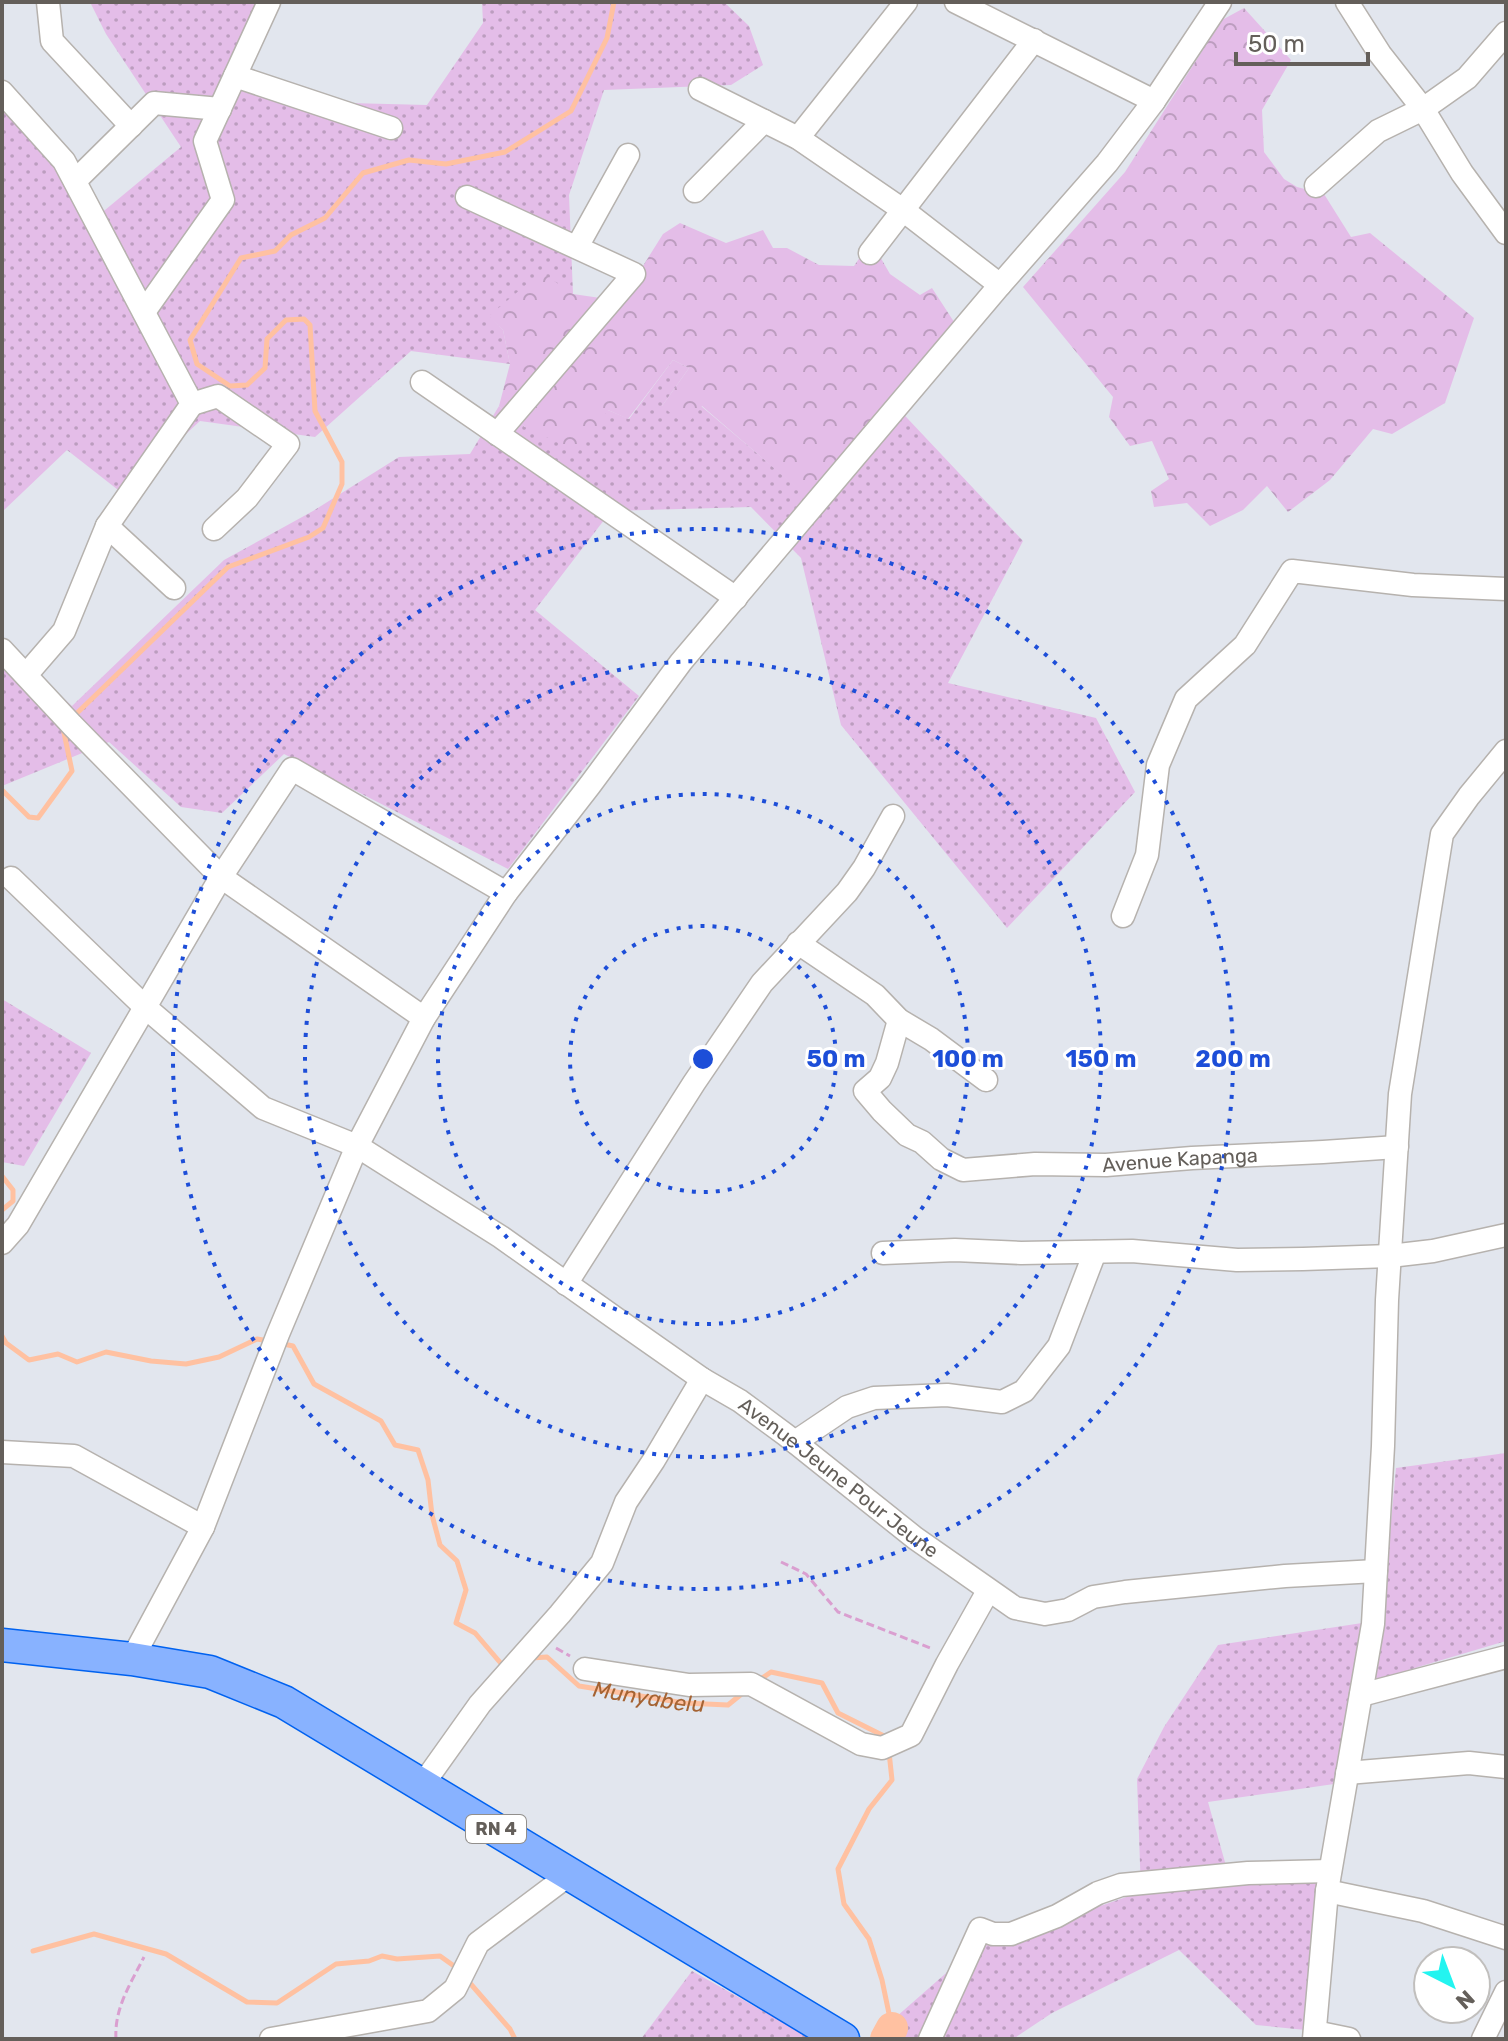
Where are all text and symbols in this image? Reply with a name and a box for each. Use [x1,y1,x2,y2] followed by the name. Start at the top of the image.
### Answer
[1236,16,1368,66] scale bar
[1248,30,1305,58] text: 50 m
[689,1045,717,1073] centre of rings
[807,1045,865,1073] text: 50 m
[932,1045,1004,1073] text: 100 m
[1066,1045,1136,1073] text: 150 m
[1195,1045,1271,1073] text: 200 m
[1101,1143,1258,1177] street label: Avenue Kapanga
[734,1392,943,1563] street label: Avenue Jeune Pour Jeune
[591,1675,705,1717] water label: Munyabelu
[466,1815,526,1843] road number: RN 4
[1412,1945,1492,2025] north arrow
[1450,1984,1480,2015] text: N

